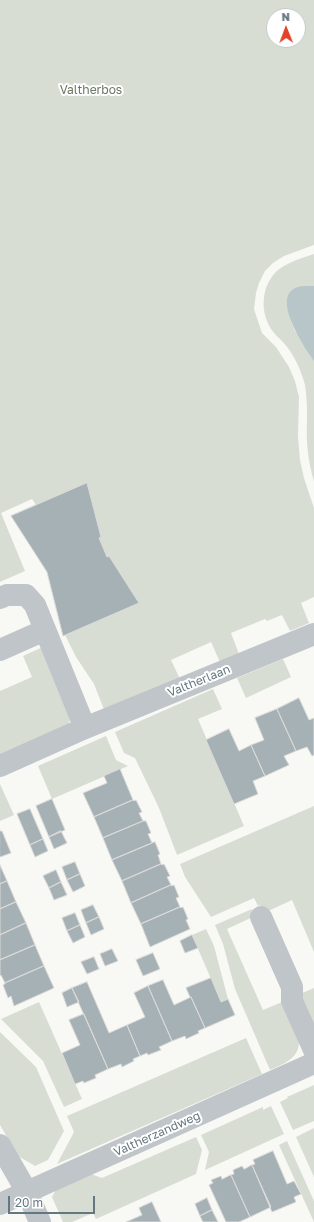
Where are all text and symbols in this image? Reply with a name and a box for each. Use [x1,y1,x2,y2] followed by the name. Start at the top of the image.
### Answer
[266,8,306,48] north arrow
[281,10,290,23] text: N
[60,83,122,97] park label: Valtherbos
[166,662,232,700] street label: Valtherlaan
[111,1108,203,1160] street label: Valtherzandweg
[10,1188,97,1214] scale bar
[15,1195,43,1210] text: 20 m

